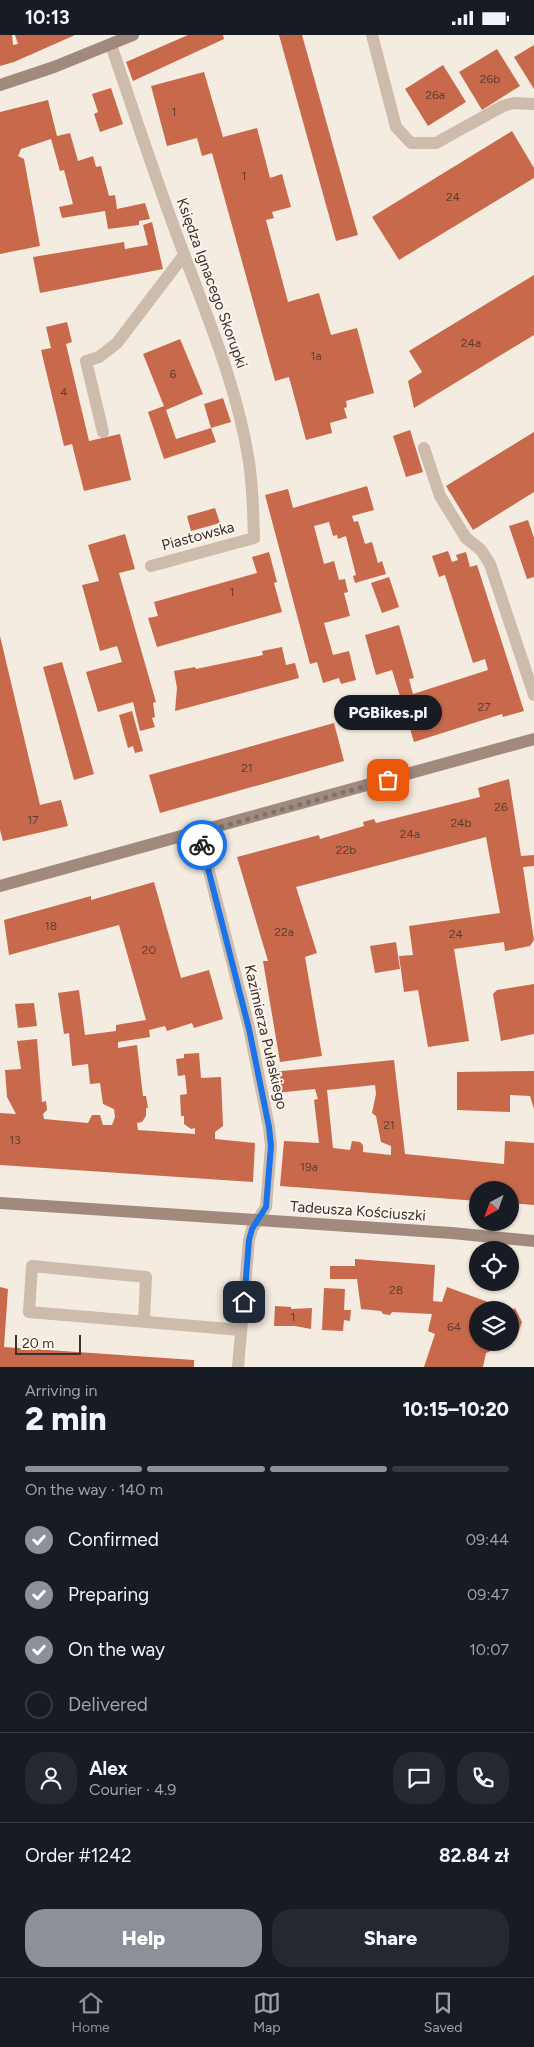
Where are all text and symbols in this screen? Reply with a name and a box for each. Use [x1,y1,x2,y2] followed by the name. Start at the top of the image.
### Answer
[25,6,70,29] text: 10:13
[480,72,500,86] house number: 26b
[425,88,445,102] house number: 26a
[172,105,176,119] house number: 1
[242,169,246,183] house number: 1
[446,190,461,204] house number: 24
[173,195,251,371] street label: Księdza Ignacego Skorupki
[461,336,481,350] house number: 24a
[310,349,322,363] house number: 1a
[170,367,177,381] house number: 6
[60,385,68,399] house number: 4
[160,518,236,554] street label: Piastowska
[230,585,234,599] house number: 1
[334,695,442,730] callout: PGBikes.pl
[477,700,491,714] house number: 27
[349,703,427,722] text: PGBikes.pl
[367,759,409,801] pin
[241,761,253,775] house number: 21
[374,766,402,794] icon: bag
[494,800,508,814] house number: 26
[27,813,39,827] house number: 17
[450,816,472,830] house number: 24b
[177,820,227,870] courier
[400,827,420,841] house number: 24a
[188,831,216,859] icon: bike
[336,843,356,857] house number: 22b
[45,919,57,933] house number: 18
[274,925,294,939] house number: 22a
[449,927,464,941] house number: 24
[142,943,157,957] house number: 20
[241,963,291,1111] street label: Kazimierza Pułaskiego
[383,1118,395,1132] house number: 21
[9,1133,21,1147] house number: 13
[300,1160,318,1174] house number: 19a
[469,1181,519,1231] north arrow
[469,1181,519,1351] map controls
[290,1197,426,1225] street label: Tadeusza Kościuszki
[469,1241,519,1291] button: locate
[223,1281,265,1323] pin
[389,1283,403,1297] house number: 28
[230,1288,258,1316] icon: home
[469,1301,519,1351] button: layers
[291,1310,295,1324] house number: 1
[447,1320,462,1334] house number: 64
[15,1332,81,1355] scale bar
[22,1335,54,1352] text: 20 m
[25,1381,97,1400] text: Arriving in
[403,1398,509,1421] text: 10:15–10:20
[25,1400,107,1438] text: 2 min
[25,1480,163,1499] text: On the way · 140 m
[25,1526,53,1554] icon: check
[68,1528,159,1551] text: Confirmed
[466,1530,509,1549] text: 09:44
[25,1581,53,1609] icon: check
[68,1583,149,1606] text: Preparing
[467,1585,509,1604] text: 09:47
[25,1636,53,1664] icon: check
[68,1638,165,1661] text: On the way
[469,1640,509,1659] text: 10:07
[68,1693,148,1716] text: Delivered
[25,1752,77,1804] button: person
[393,1752,445,1804] button: chat
[457,1752,509,1804] button: phone
[89,1757,128,1780] text: Alex
[89,1780,176,1799] text: Courier · 4.9
[25,1844,132,1867] text: Order #1242
[439,1844,509,1867] text: 82.84 zł
[25,1909,262,1967] button: Help
[272,1909,509,1967] button: Share
[72,1989,110,2036] tab: Home
[253,1989,281,2036] tab: Map
[424,1989,462,2036] tab: Saved

